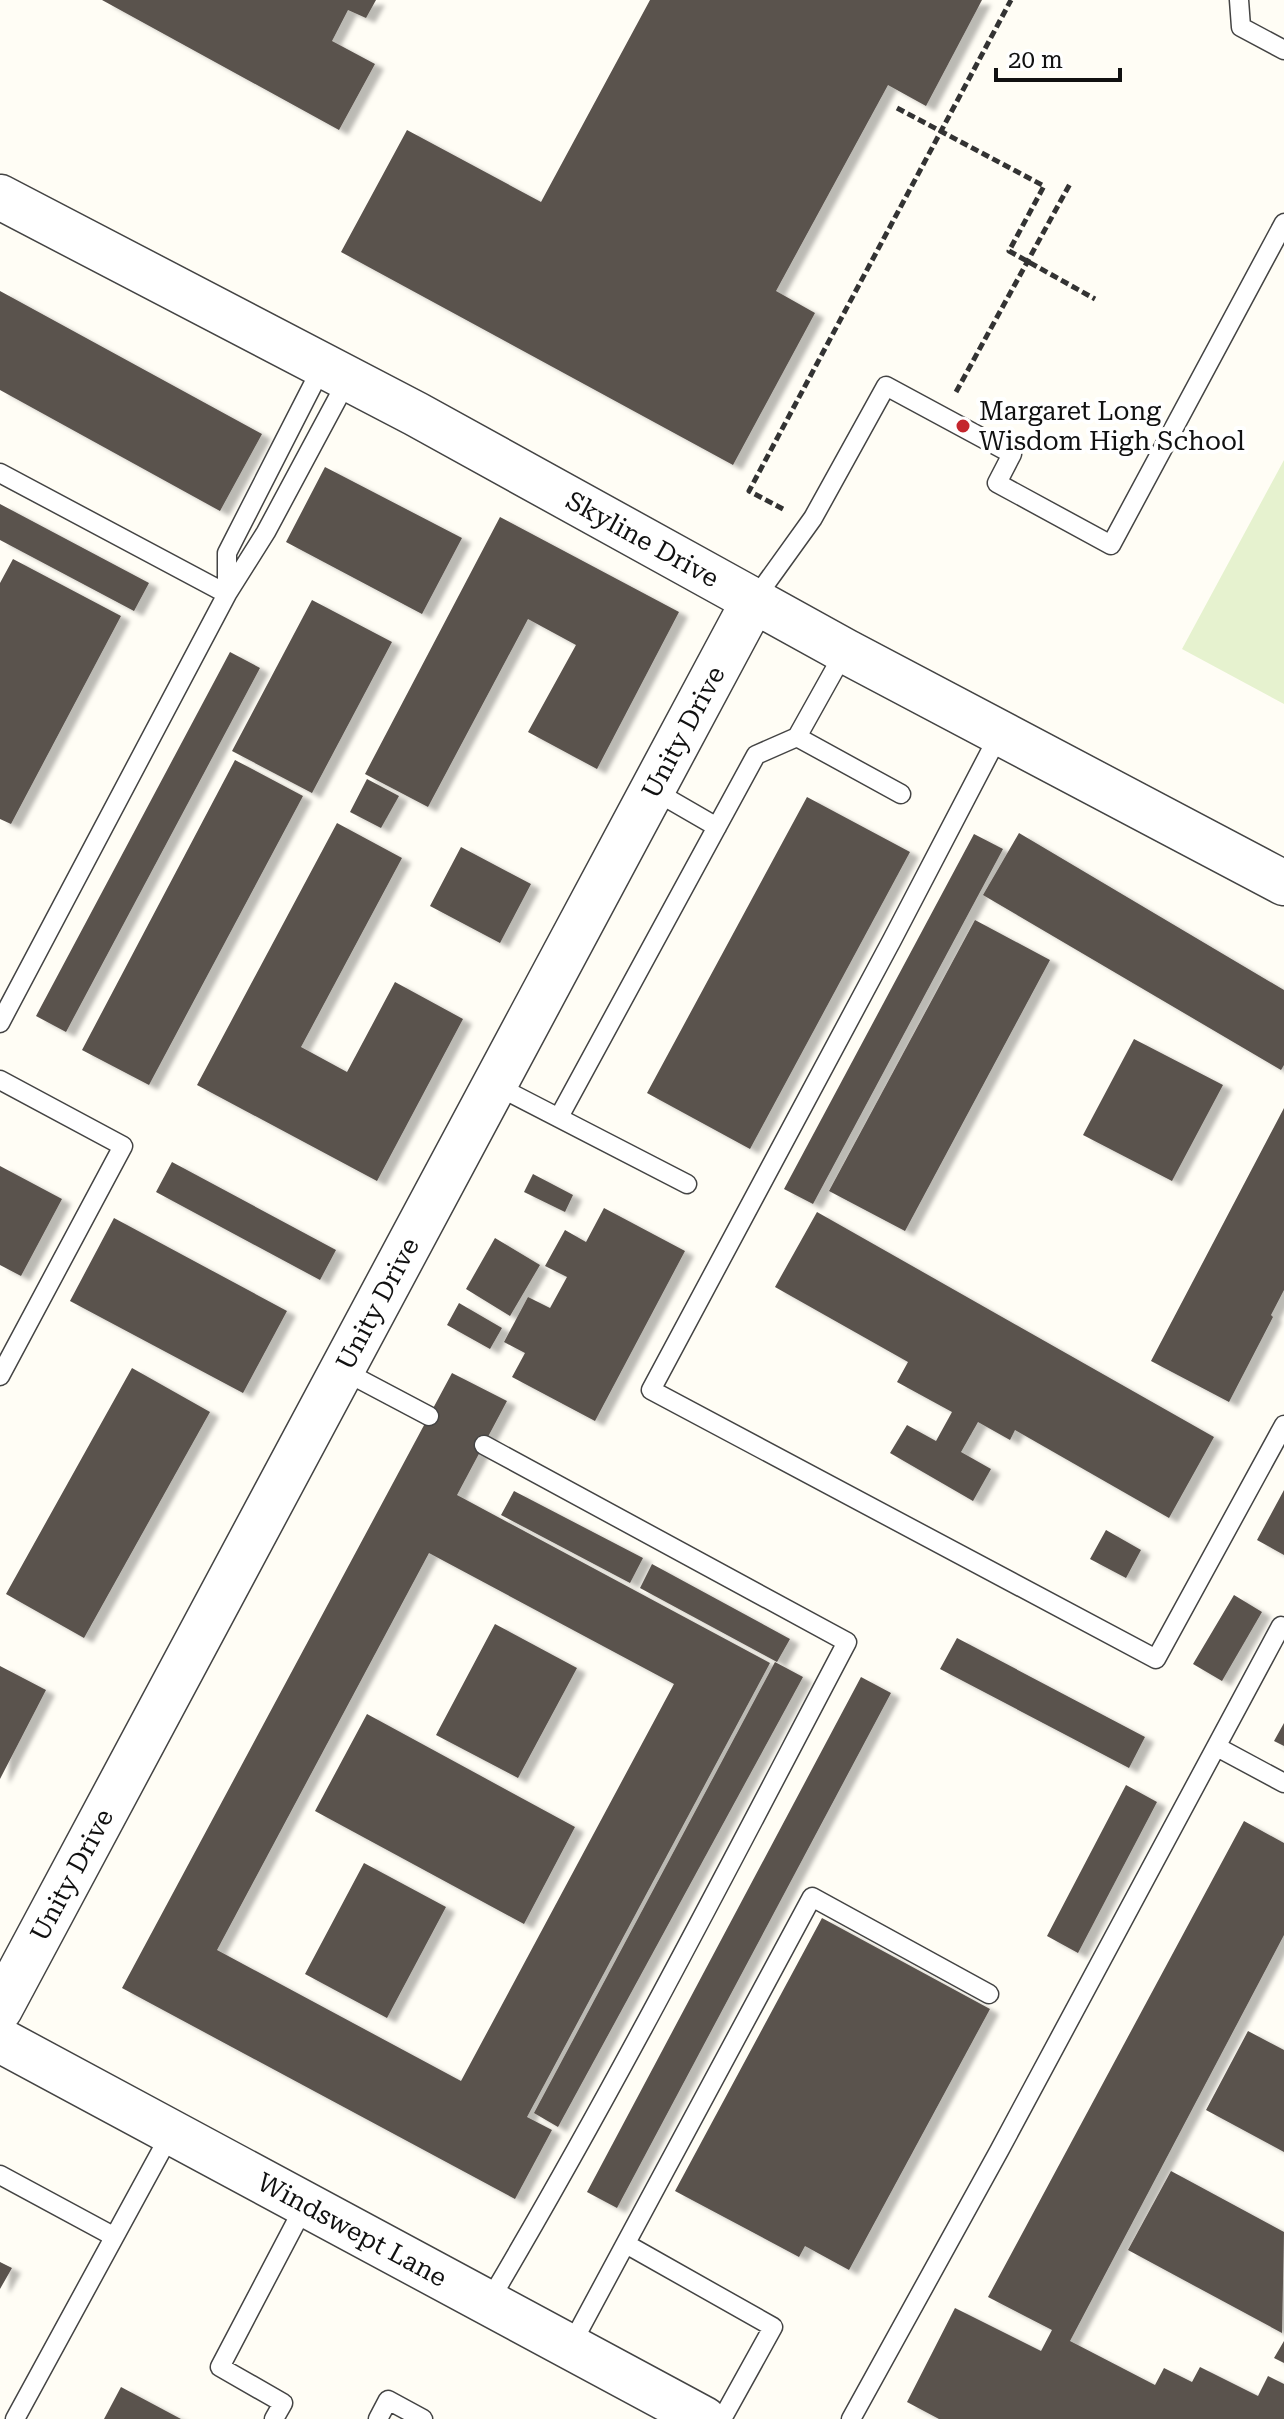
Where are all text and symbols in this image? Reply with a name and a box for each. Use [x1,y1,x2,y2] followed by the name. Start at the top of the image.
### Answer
[996,32,1120,82] scale bar
[1008,46,1063,74] text: 20 m
[979,396,1245,456] place label: Margaret Long Wisdom High School
[954,417,972,435] marker: Margaret Long Wisdom High School
[561,485,724,593] street label: Skyline Drive
[636,661,731,803] street label: Unity Drive
[330,1233,425,1375] street label: Unity Drive
[24,1804,119,1946] street label: Unity Drive
[252,2167,452,2293] street label: Windswept Lane

